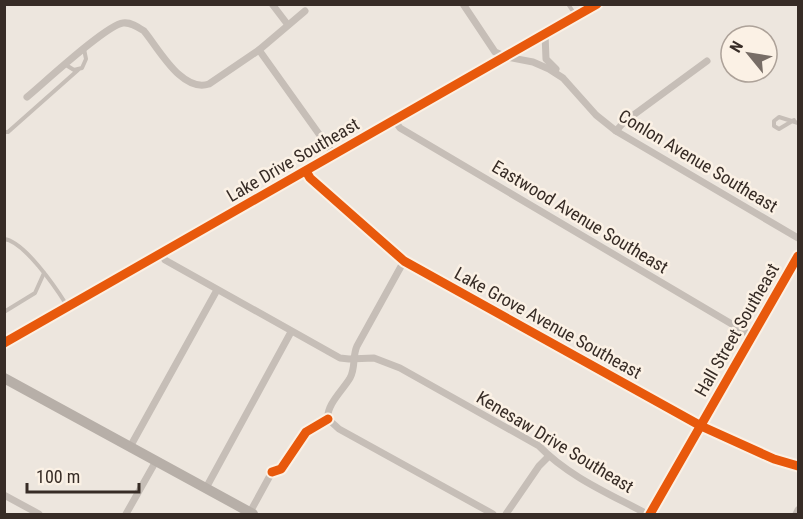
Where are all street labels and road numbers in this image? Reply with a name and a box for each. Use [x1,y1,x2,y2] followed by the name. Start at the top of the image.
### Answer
[615,105,782,216] street label: Conlon Avenue Southeast
[223,113,363,206] street label: Lake Drive Southeast
[488,156,672,277] street label: Eastwood Avenue Southeast
[690,259,783,400] street label: Hall Street Southeast
[451,262,645,383] street label: Lake Grove Avenue Southeast
[473,386,638,497] street label: Kenesaw Drive Southeast

